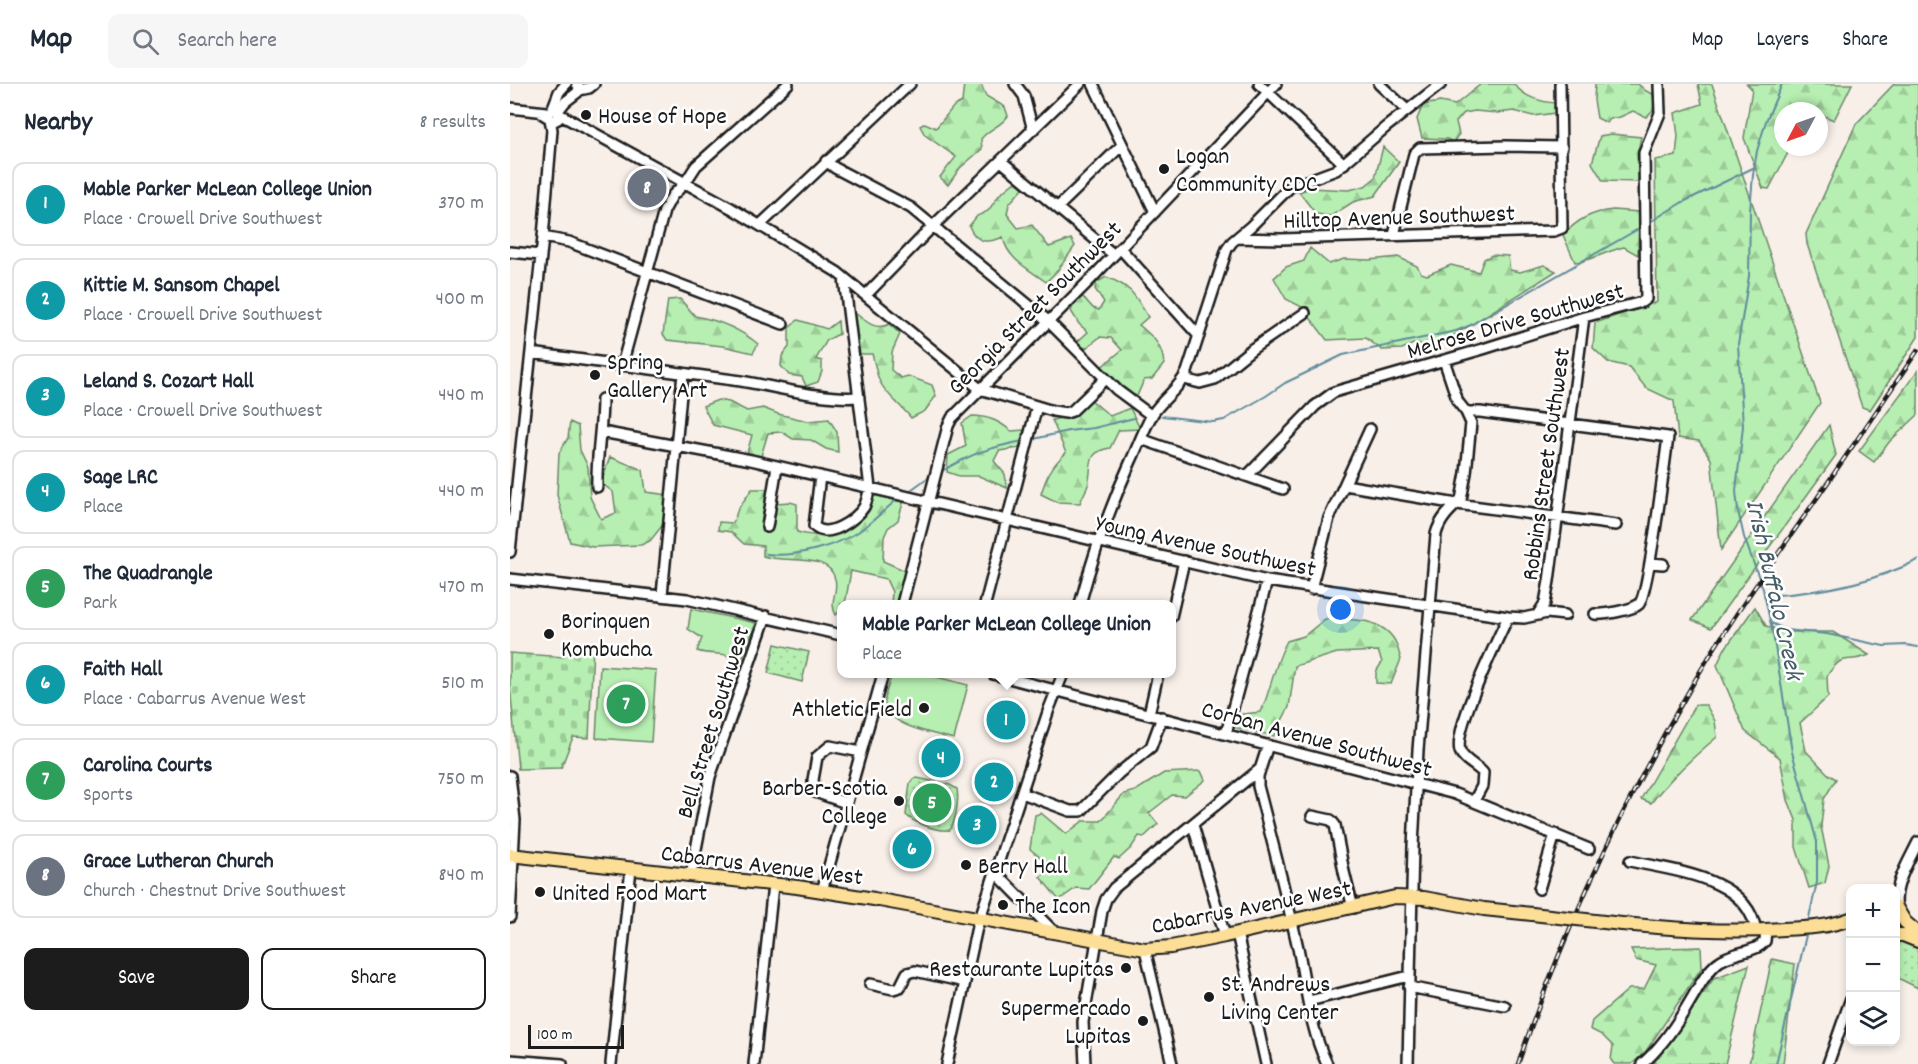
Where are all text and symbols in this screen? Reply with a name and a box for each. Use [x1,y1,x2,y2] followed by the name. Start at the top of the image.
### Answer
[108,14,528,68] search box
[30,21,72,61] text: Map
[129,25,162,58] icon: search
[177,26,277,57] text: Search here
[1692,26,1723,56] text: Map
[1756,26,1809,56] text: Layers
[1842,26,1888,56] text: Share
[598,101,727,135] place label: House of Hope
[1774,102,1828,156] north arrow
[24,105,92,142] text: Nearby
[579,108,593,122] marker: House of Hope
[420,109,486,137] text: 8 results
[1176,141,1318,203] place label: Logan Community CDC
[1157,162,1171,176] marker: Logan Community CDC
[628,166,666,210] pin: 8
[83,175,372,206] text: Mable Parker McLean College Union
[43,190,48,218] text: 1
[438,190,484,218] text: 370 m
[1283,198,1516,240] street label: Hilltop Avenue Southwest
[83,206,322,234] text: Place · Crowell Drive Southwest
[941,214,1131,404] street label: Georgia Street Southwest
[83,271,279,302] text: Kittie M. Sansom Chapel
[1403,276,1628,370] street label: Melrose Drive Southwest
[41,286,50,314] text: 2
[436,286,484,314] text: 400 m
[83,302,322,330] text: Place · Crowell Drive Southwest
[1515,346,1581,583] street label: Robbins Street Southwest
[607,347,707,409] place label: Spring Gallery Art
[83,367,254,398] text: Leland S. Cozart Hall
[588,368,602,382] marker: Spring Gallery Art
[41,382,50,410] text: 3
[438,382,484,410] text: 440 m
[83,398,322,426] text: Place · Crowell Drive Southwest
[83,463,158,494] text: Sage LRC
[41,478,50,506] text: 4
[438,478,484,506] text: 440 m
[83,494,123,522] text: Place
[1734,496,1812,686] water label: Irish Buffalo Creek
[1092,508,1319,588] street label: Young Avenue Southwest
[83,559,213,590] text: The Quadrangle
[41,574,50,602] text: 5
[439,574,484,602] text: 470 m
[83,590,117,618] text: Park
[1326,595,1355,624] your location
[837,600,1176,678] popup
[561,606,653,668] place label: Borinquen Kombucha
[862,610,1151,641] text: Mable Parker McLean College Union
[670,623,760,823] street label: Bell Street Southwest
[542,627,556,641] marker: Borinquen Kombucha
[862,641,902,669] text: Place
[83,655,162,686] text: Faith Hall
[41,670,50,698] text: 6
[441,670,484,698] text: 510 m
[606,682,646,726] pin: 7
[83,686,306,714] text: Place · Cabarrus Avenue West
[792,694,912,728] place label: Athletic Field
[1197,694,1435,788] street label: Corban Avenue Southwest
[986,698,1026,742] pin: 1
[917,701,931,715] marker: Athletic Field
[922,736,960,780] pin: 4
[83,751,213,782] text: Carolina Courts
[974,760,1014,804] pin: 2
[42,766,49,794] text: 7
[438,766,484,794] text: 750 m
[762,773,888,835] place label: Barber-Scotia College
[912,780,952,826] pin: 5
[83,782,133,810] text: Sports
[892,794,906,808] marker: Barber-Scotia College
[958,802,996,848] pin: 3
[892,826,932,872] pin: 6
[659,838,865,896] street label: Cabarrus Avenue West
[83,847,274,878] text: Grace Lutheran Church
[978,851,1068,885] place label: Berry Hall
[959,858,973,872] marker: Berry Hall
[41,862,50,890] text: 8
[438,862,484,890] text: 840 m
[1149,873,1355,945] street label: Cabarrus Avenue West
[83,878,346,906] text: Church · Chestnut Drive Southwest
[552,878,707,912] place label: United Food Mart
[1846,884,1900,1046] map controls
[1846,884,1900,938] button: +
[533,885,547,899] marker: United Food Mart
[1015,891,1091,925] place label: The Icon
[996,898,1010,912] marker: The Icon
[1846,938,1900,992] button: −
[24,948,249,1010] button: Save
[261,948,486,1010] button: Share
[929,954,1114,988] place label: Restaurante Lupitas
[1119,961,1133,975] marker: Restaurante Lupitas
[1221,969,1339,1031] place label: St. Andrews Living Center
[1202,990,1216,1004] marker: St. Andrews Living Center
[1846,992,1900,1046] button: layers
[1001,993,1131,1055] place label: Supermercado Lupitas
[1136,1014,1150,1028] marker: Supermercado Lupitas
[528,1022,624,1050] scale bar
[537,1024,573,1047] text: 100 m

